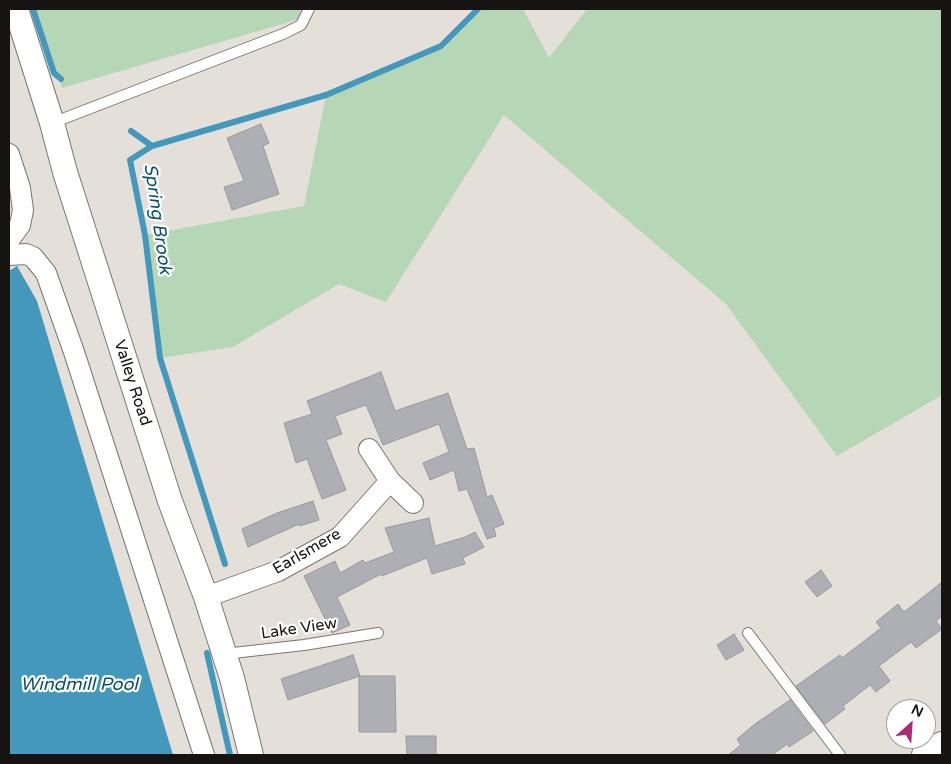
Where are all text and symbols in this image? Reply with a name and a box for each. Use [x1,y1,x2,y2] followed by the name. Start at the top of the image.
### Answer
[139,162,175,276] water label: Spring Brook
[109,338,155,428] street label: Valley Road
[269,525,345,579] street label: Earlsmere
[260,614,338,644] street label: Lake View
[20,674,138,696] water label: Windmill Pool
[886,699,936,749] north arrow
[909,701,926,721] text: N

